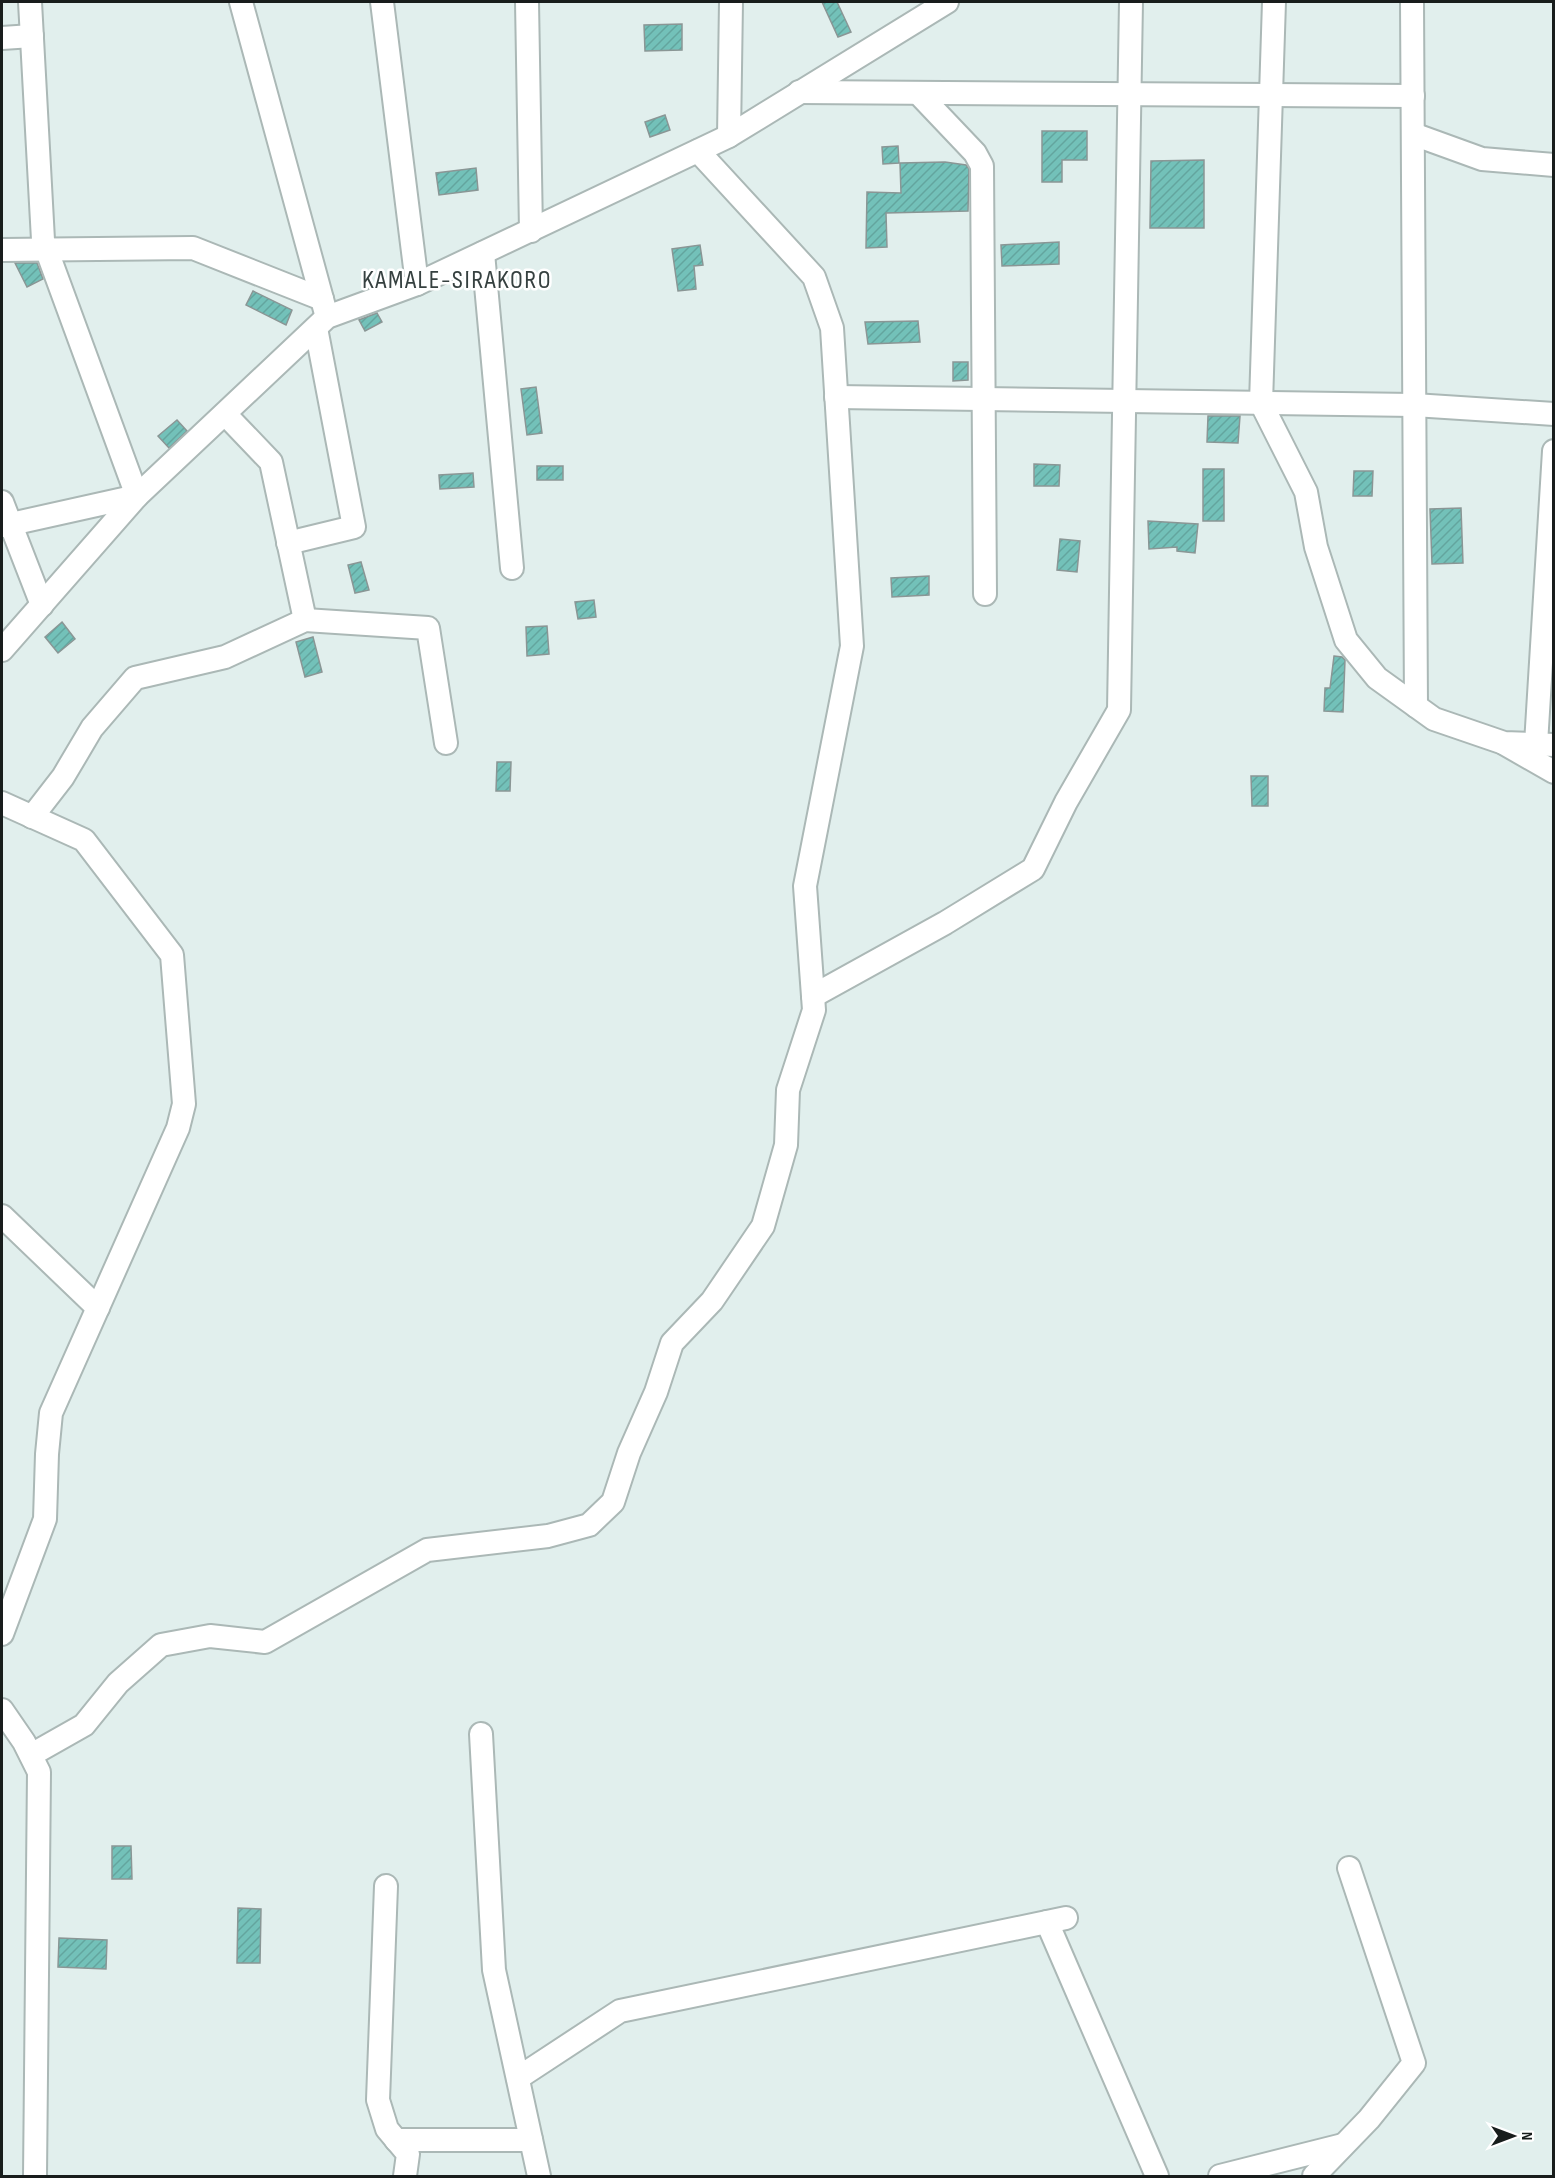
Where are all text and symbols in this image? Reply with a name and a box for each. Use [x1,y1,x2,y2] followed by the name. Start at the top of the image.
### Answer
[362,265,552,296] district label: KAMALE-SIRAKORO
[1483,2106,1543,2166] north arrow
[1517,2132,1536,2140] text: N

